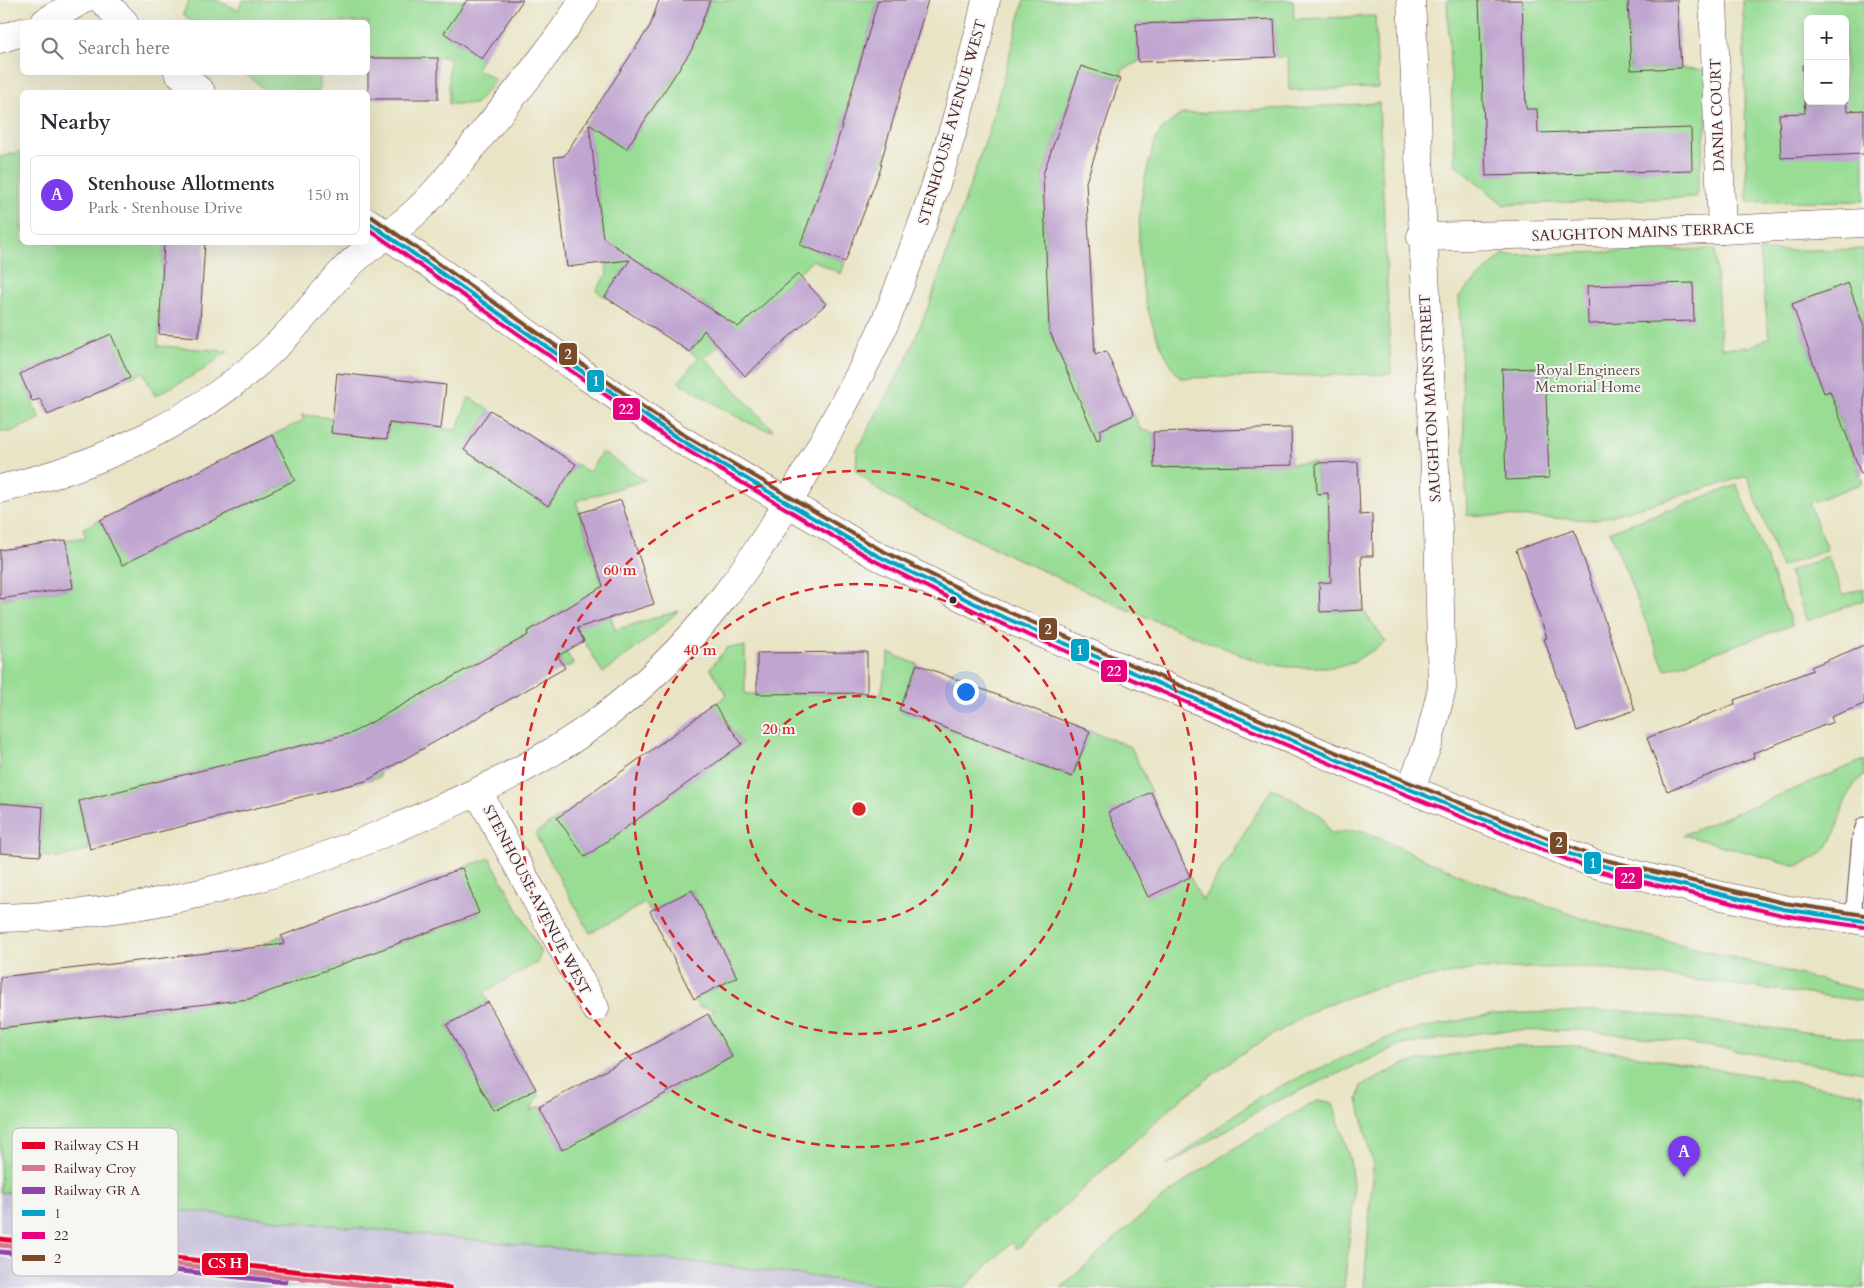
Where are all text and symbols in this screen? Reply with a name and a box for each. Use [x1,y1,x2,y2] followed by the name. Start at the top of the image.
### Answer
[1804,15,1849,105] map controls
[1804,15,1849,60] button: +
[913,17,991,227] street label: STENHOUSE AVENUE WEST
[20,20,370,75] search box
[38,34,66,62] icon: search
[78,35,170,61] text: Search here
[1705,58,1729,172] street label: DANIA COURT
[1804,60,1849,105] button: −
[40,108,111,137] text: Nearby
[88,171,274,197] text: Stenhouse Allotments
[51,184,63,206] text: A
[307,184,349,206] text: 150 m
[88,197,243,219] text: Park · Stenhouse Drive
[1532,218,1754,246] street label: SAUGHTON MAINS TERRACE
[1415,293,1445,503] street label: SAUGHTON MAINS STREET
[558,342,578,366] line badge: 2
[564,345,572,364] text: 2
[1535,360,1641,397] park label: Royal Engineers Memorial Home
[586,369,605,393] line badge: 1
[592,372,600,391] text: 1
[612,397,641,421] line badge: 22
[619,400,633,419] text: 22
[603,560,637,580] text: 60 m
[948,595,958,605] unlabelled marker
[1038,617,1058,641] line badge: 2
[1044,620,1052,639] text: 2
[1070,638,1090,662] line badge: 1
[683,640,717,660] text: 40 m
[1076,641,1084,660] text: 1
[1100,659,1128,683] line badge: 22
[1107,662,1121,681] text: 22
[953,679,979,705] your location
[762,719,796,739] text: 20 m
[850,800,868,818] centre of rings
[478,801,596,999] street label: STENHOUSE AVENUE WEST
[1549,831,1568,855] line badge: 2
[1555,833,1563,852] text: 2
[1583,851,1602,875] line badge: 1
[1589,854,1597,873] text: 1
[1614,866,1643,890] line badge: 22
[1621,869,1635,888] text: 22
[12,1128,178,1276] legend
[54,1136,139,1155] text: Railway CS H
[1668,1136,1700,1177] pin: A
[54,1159,137,1178] text: Railway Croy
[54,1181,140,1200] text: Railway GR A
[54,1204,61,1223] text: 1
[54,1226,68,1245] text: 22
[54,1249,61,1268] text: 2
[201,1252,249,1276] line badge: CS H
[208,1254,242,1273] text: CS H

